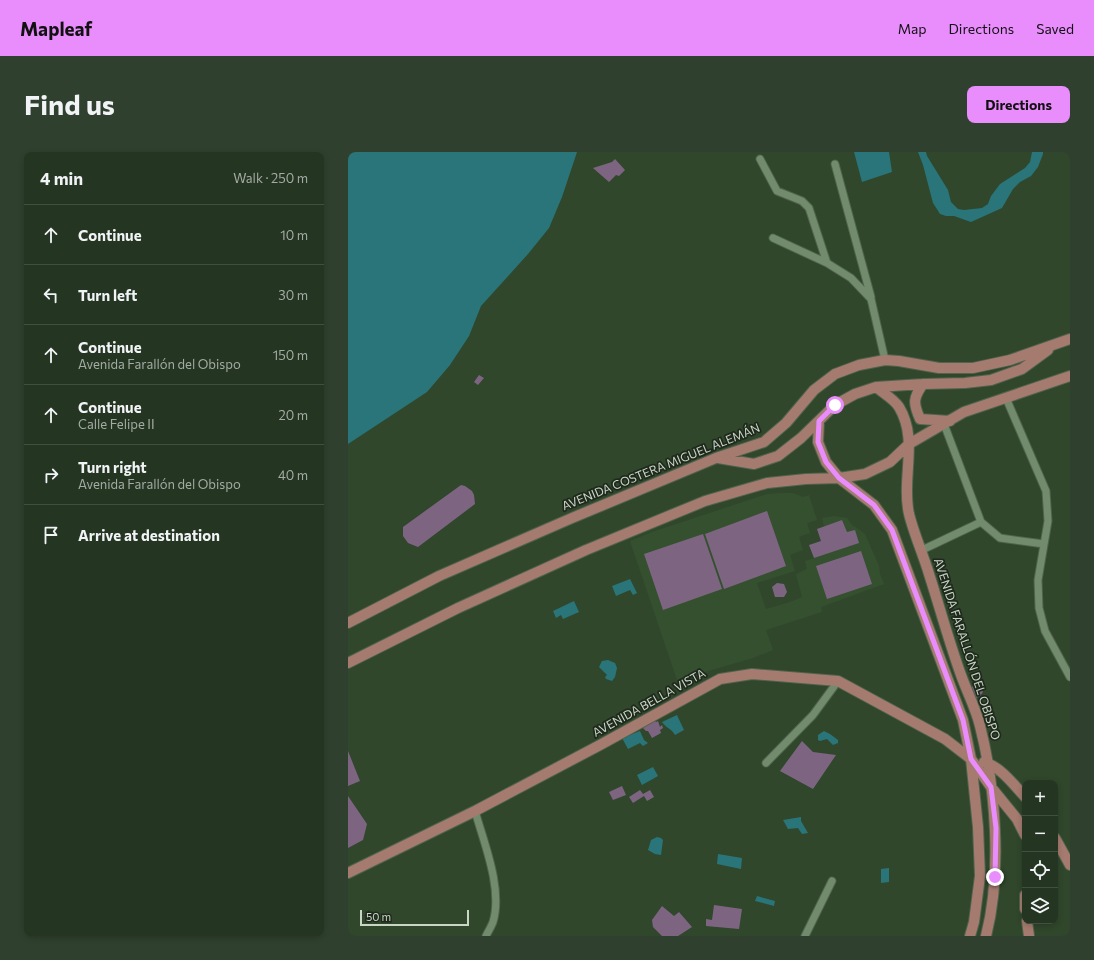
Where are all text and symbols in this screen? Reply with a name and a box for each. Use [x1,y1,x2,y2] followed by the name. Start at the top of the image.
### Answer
[20,17,92,40] text: Mapleaf
[898,20,927,37] text: Map
[949,20,1014,37] text: Directions
[1036,20,1074,37] text: Saved
[967,86,1070,123] button: Directions
[24,87,115,121] text: Find us
[40,168,83,189] text: 4 min
[233,170,308,186] text: Walk · 250 m
[40,224,62,246] icon: ahead
[78,226,142,244] text: Continue
[280,227,308,243] text: 10 m
[40,284,62,306] icon: left
[78,286,137,304] text: Turn left
[278,287,308,303] text: 30 m
[78,338,142,356] text: Continue
[40,344,62,366] icon: ahead
[273,347,308,363] text: 150 m
[78,356,241,372] text: Avenida Farallón del Obispo
[826,396,844,414] route start
[78,398,142,416] text: Continue
[40,404,62,426] icon: ahead
[279,407,308,423] text: 20 m
[78,416,155,432] text: Calle Felipe II
[560,420,762,512] street label: AVENIDA COSTERA MIGUEL ALEMÁN
[78,458,147,476] text: Turn right
[40,464,62,486] icon: right
[278,467,308,483] text: 40 m
[78,476,241,492] text: Avenida Farallón del Obispo
[40,524,62,546] icon: arrive
[78,526,220,544] text: Arrive at destination
[932,556,1004,742] street label: AVENIDA FARALLÓN DEL OBISPO
[590,665,707,739] street label: AVENIDA BELLA VISTA
[1022,780,1058,924] map controls
[1022,780,1058,816] button: +
[1022,816,1058,852] button: −
[1022,852,1058,888] button: locate
[986,868,1004,886] route end
[1022,888,1058,924] button: layers
[360,908,469,927] scale bar
[366,910,391,923] text: 50 m

